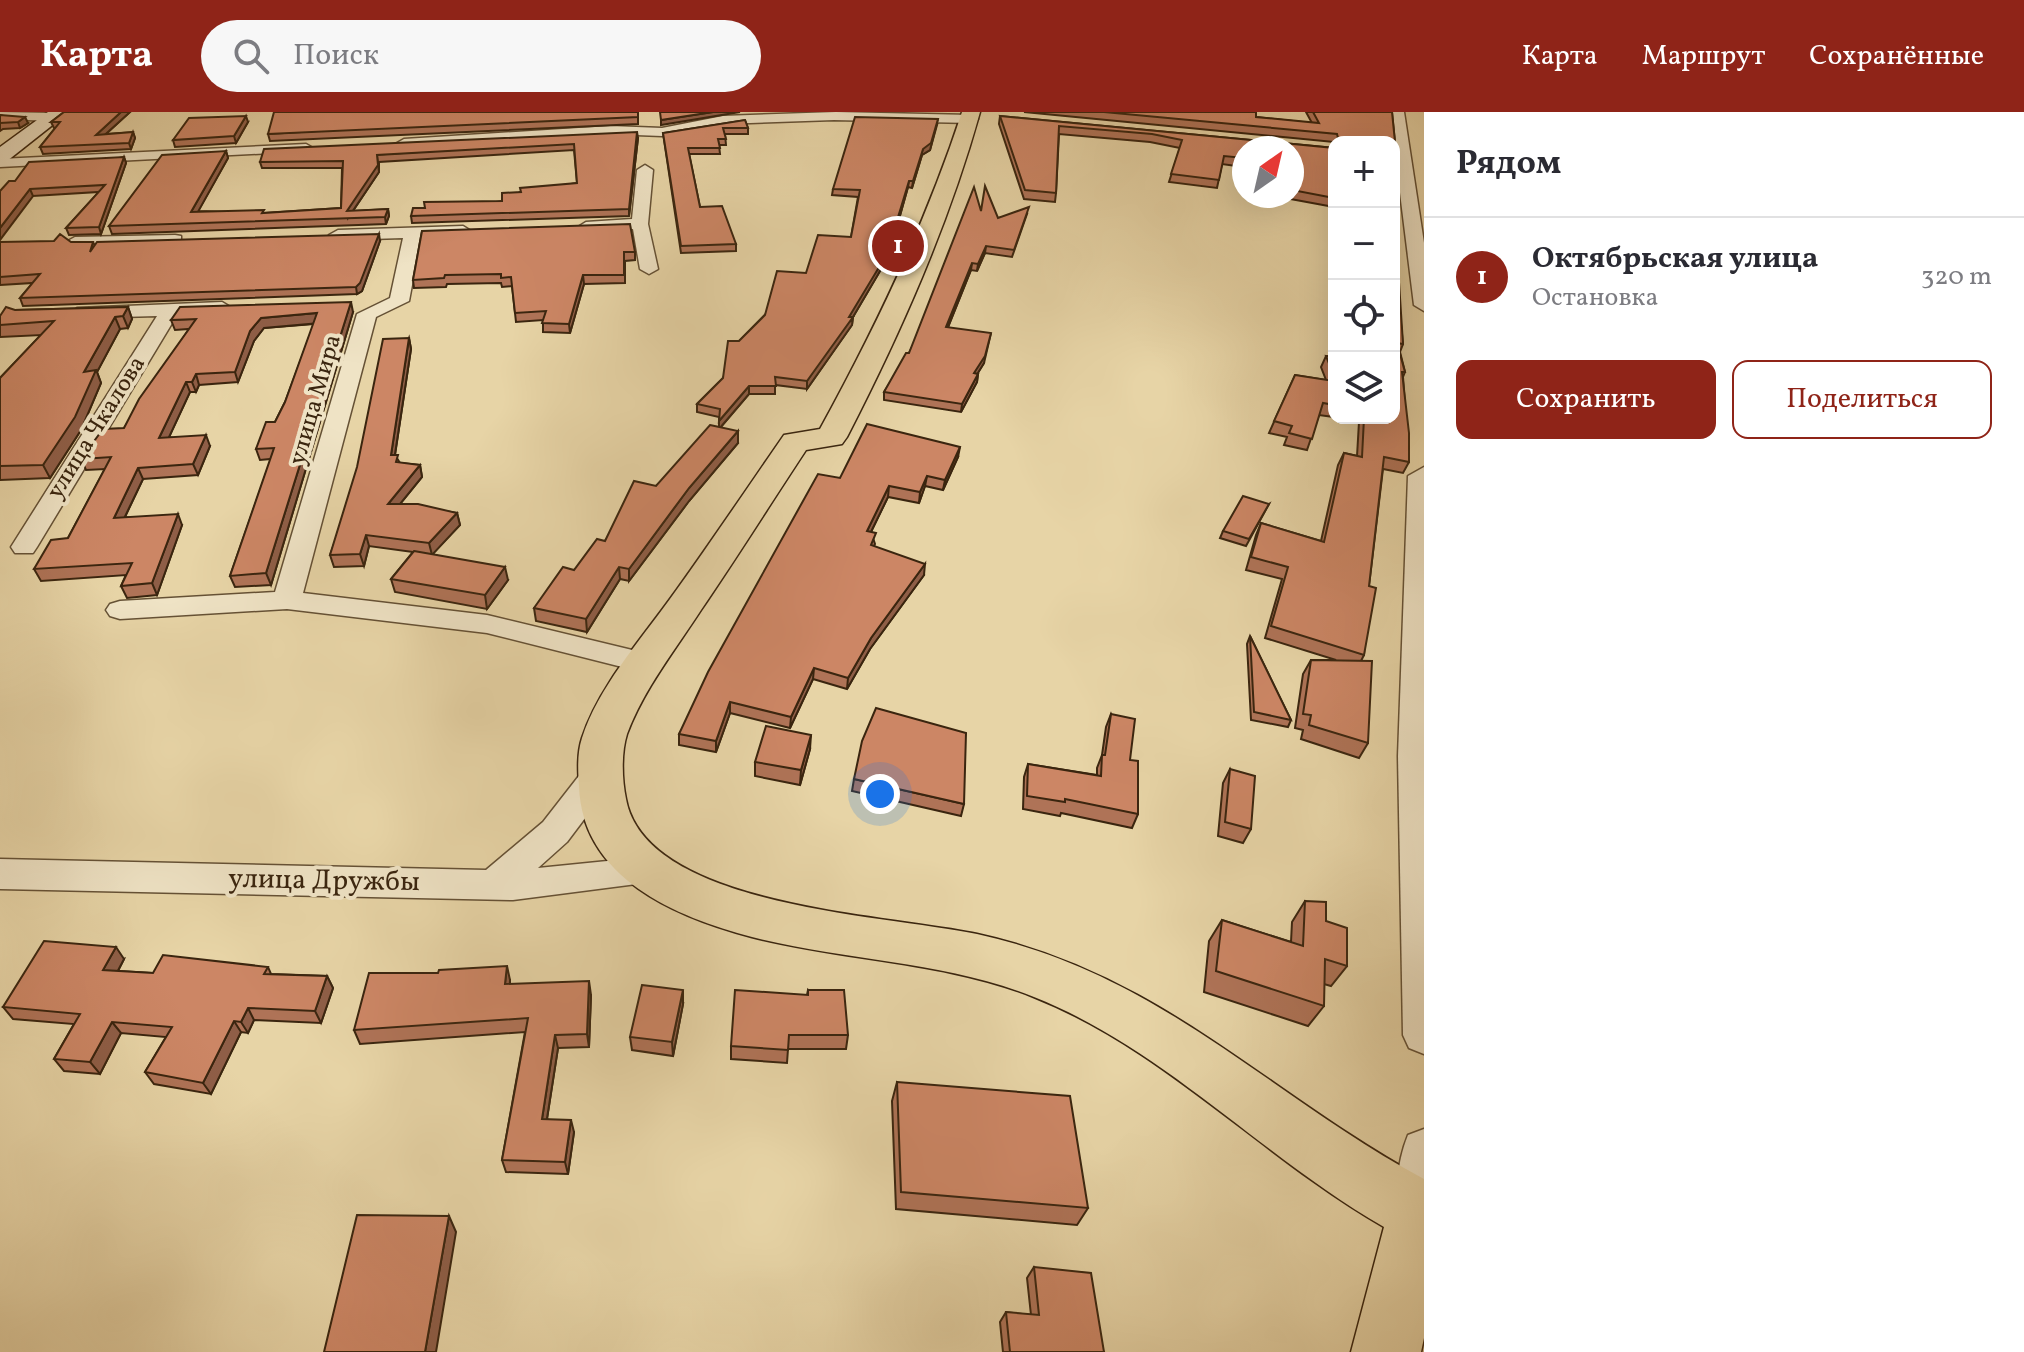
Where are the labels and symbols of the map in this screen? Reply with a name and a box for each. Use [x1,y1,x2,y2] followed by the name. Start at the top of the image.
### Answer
[1232,136,1304,208] north arrow
[872,216,924,276] pin: 1
[281,331,351,469] street label: улица Мира
[39,350,155,506] street label: улица Чкалова
[860,774,900,814] your location
[228,860,420,902] street label: улица Дружбы

